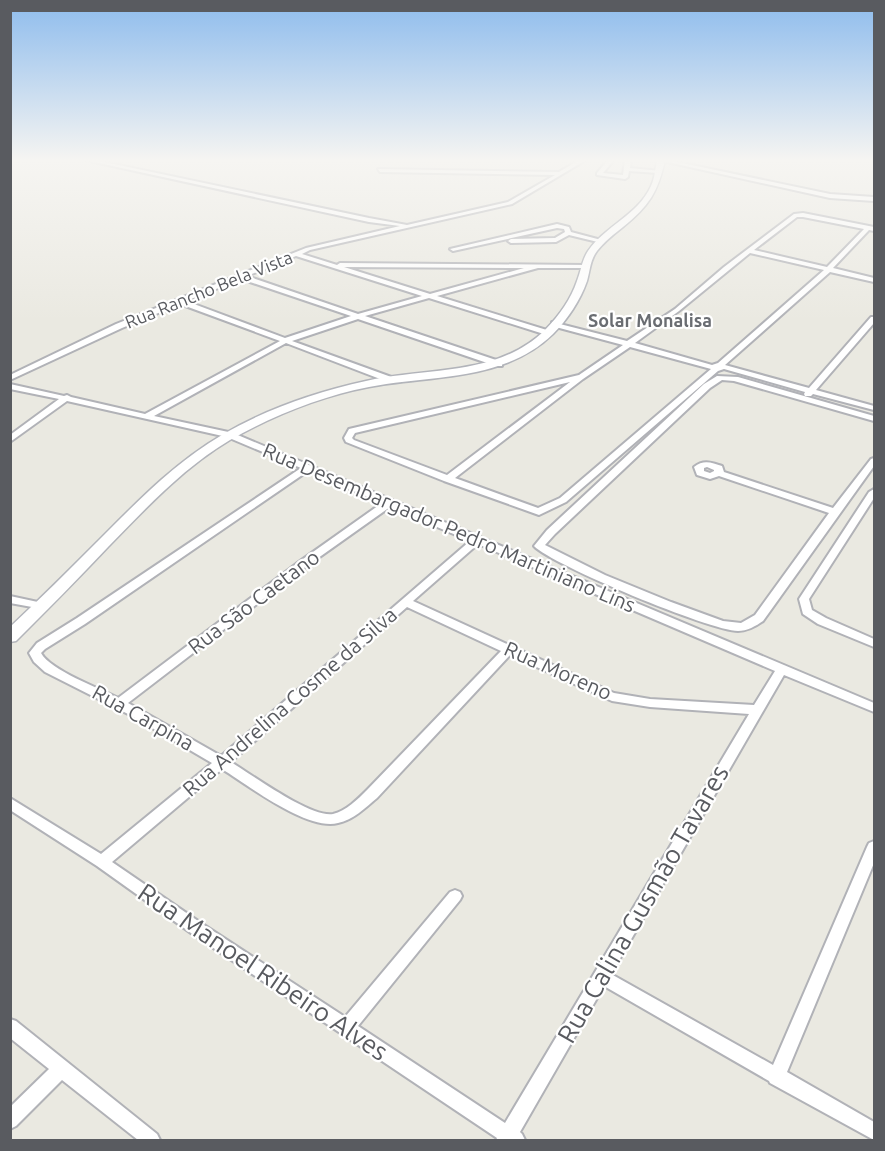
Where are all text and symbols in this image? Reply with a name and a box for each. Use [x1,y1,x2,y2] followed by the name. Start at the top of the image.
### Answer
[122,246,295,332] street label: Rua Rancho Bela Vista
[588,310,712,330] district label: Solar Monalisa
[259,437,639,617] street label: Rua Desembargador Pedro Martiniano Lins
[183,544,324,658] street label: Rua São Caetano
[177,602,401,801] street label: Rua Andrelina Cosme da Silva
[501,636,616,704] street label: Rua Moreno
[88,679,198,755] street label: Rua Carpina
[551,760,734,1048] street label: Rua Calina Gusmão Tavares
[133,877,394,1066] street label: Rua Manoel Ribeiro Alves

